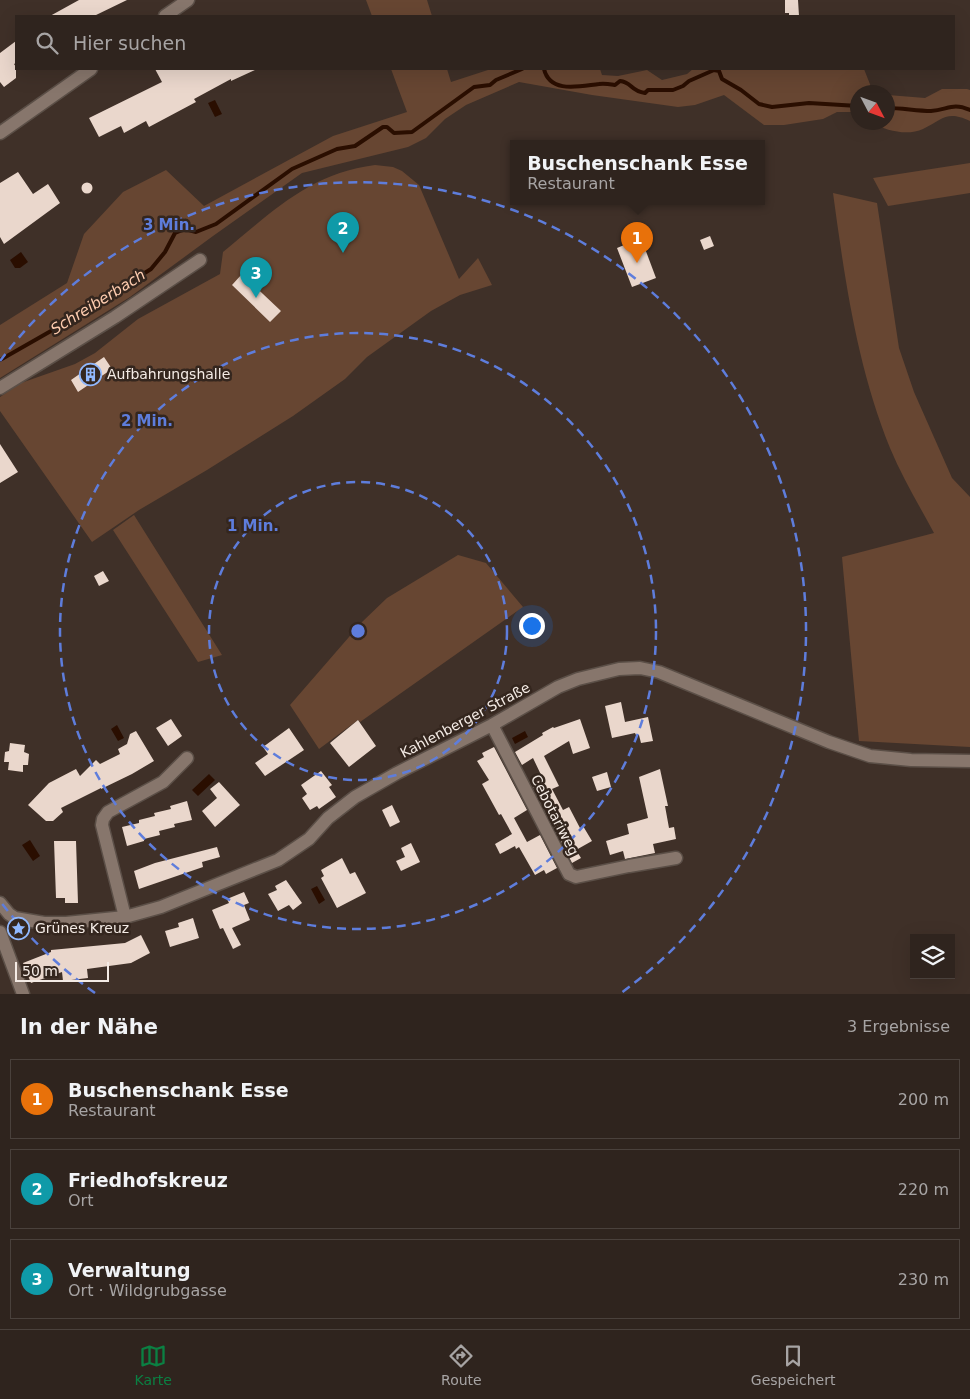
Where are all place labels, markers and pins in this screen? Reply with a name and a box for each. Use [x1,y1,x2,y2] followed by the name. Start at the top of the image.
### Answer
[327,212,359,253] pin: 2
[621,222,653,263] pin: 1
[240,257,272,298] pin: 3
[79,362,103,386] building icon: Aufbahrungshalle
[107,366,230,382] place label: Aufbahrungshalle
[349,622,367,640] centre of rings
[7,916,31,940] place icon: Grünes Kreuz
[35,920,129,936] place label: Grünes Kreuz

